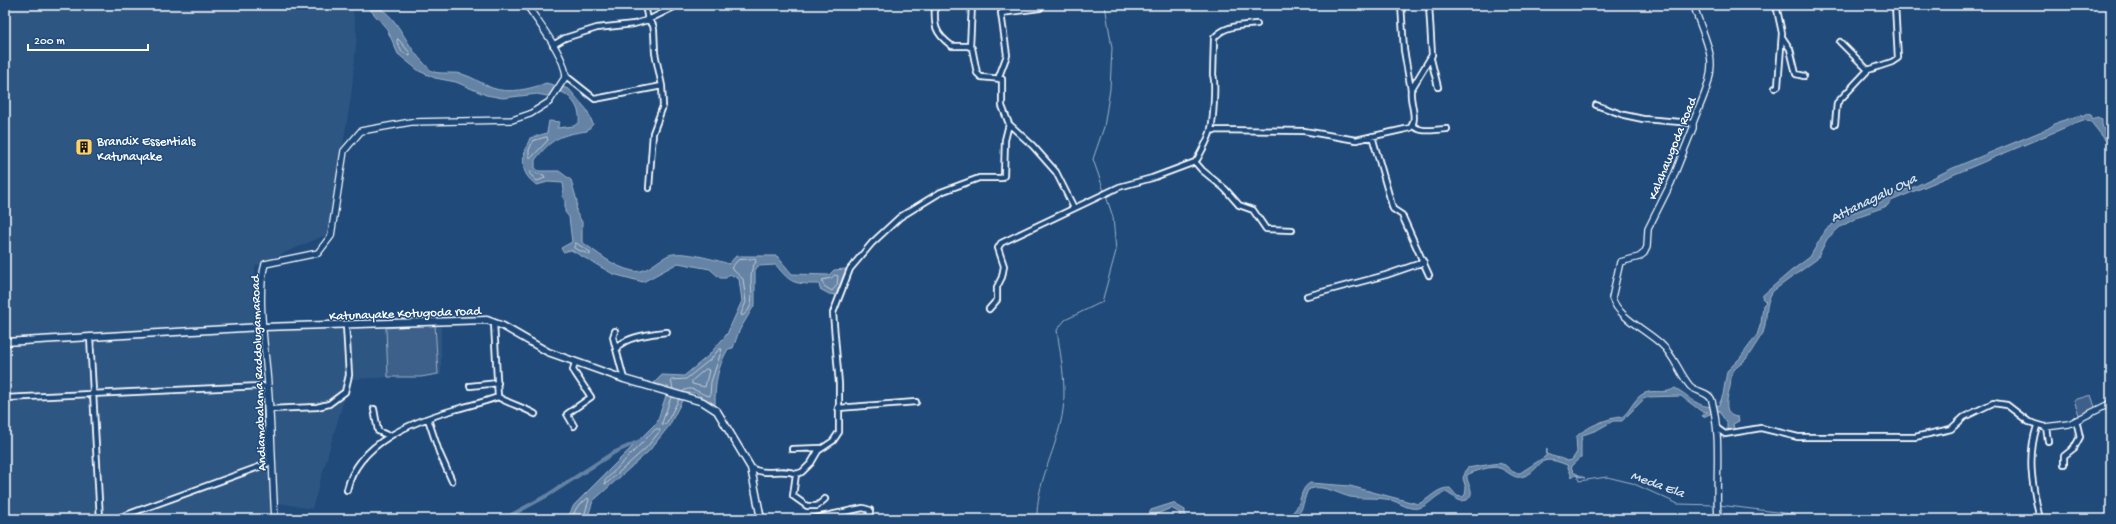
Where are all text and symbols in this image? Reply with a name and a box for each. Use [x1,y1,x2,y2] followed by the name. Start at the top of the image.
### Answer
[28,26,148,52] scale bar
[34,35,65,49] text: 200 m
[1646,94,1701,202] street label: Kalahawgoda Road
[96,135,197,165] place label: Brandix Essentials Katunayake
[74,137,94,157] building icon: Brandix Essentials Katunayake
[1828,171,1921,227] water label: Attanagalu Oya
[249,273,270,471] street label: Andiamabalama RaddolugamaRoad
[329,304,483,325] street label: Katunayake Kotugoda road
[1628,468,1687,503] water label: Meda Ela

